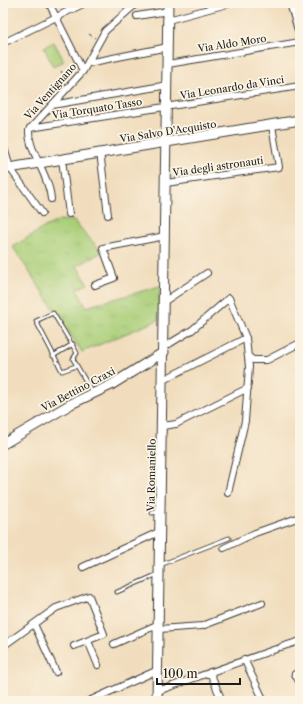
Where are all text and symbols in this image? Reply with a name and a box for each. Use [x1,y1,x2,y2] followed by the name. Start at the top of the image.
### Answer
[196,32,267,55] street label: Via Aldo Moro
[21,60,79,123] street label: Via Ventignano
[178,73,285,102] street label: Via Leonardo da Vinci
[50,95,143,122] street label: Via Torquato Tasso
[118,117,217,146] street label: Via Salvo D'Acquisto
[171,154,264,179] street label: Via degli astronauti
[38,364,117,415] street label: Via Bettino Craxi
[144,438,159,513] street label: Via Romaniello
[157,660,240,686] scale bar
[163,666,198,681] text: 100 m

